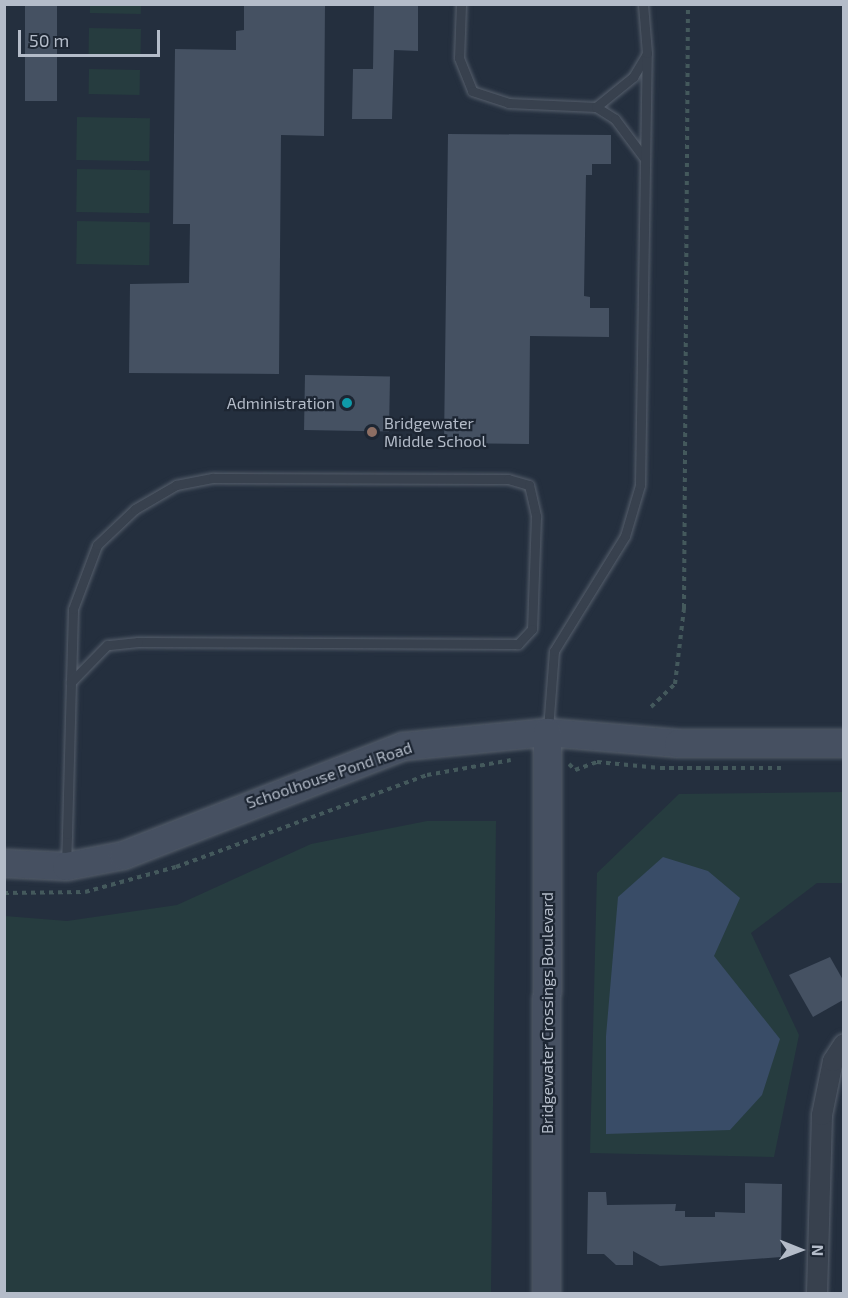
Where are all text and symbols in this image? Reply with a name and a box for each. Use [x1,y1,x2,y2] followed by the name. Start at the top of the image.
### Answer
[21,18,164,56] scale bar
[29,29,69,51] text: 50 m
[227,393,335,413] place label: Administration
[340,396,354,410] marker: Administration
[384,413,486,451] place label: Bridgewater Middle School
[365,425,379,439] marker: Bridgewater Middle School
[244,738,414,812] street label: Schoolhouse Pond Road
[537,892,557,1134] street label: Bridgewater Crossings Boulevard
[770,1220,830,1280] north arrow
[809,1244,828,1256] text: N

